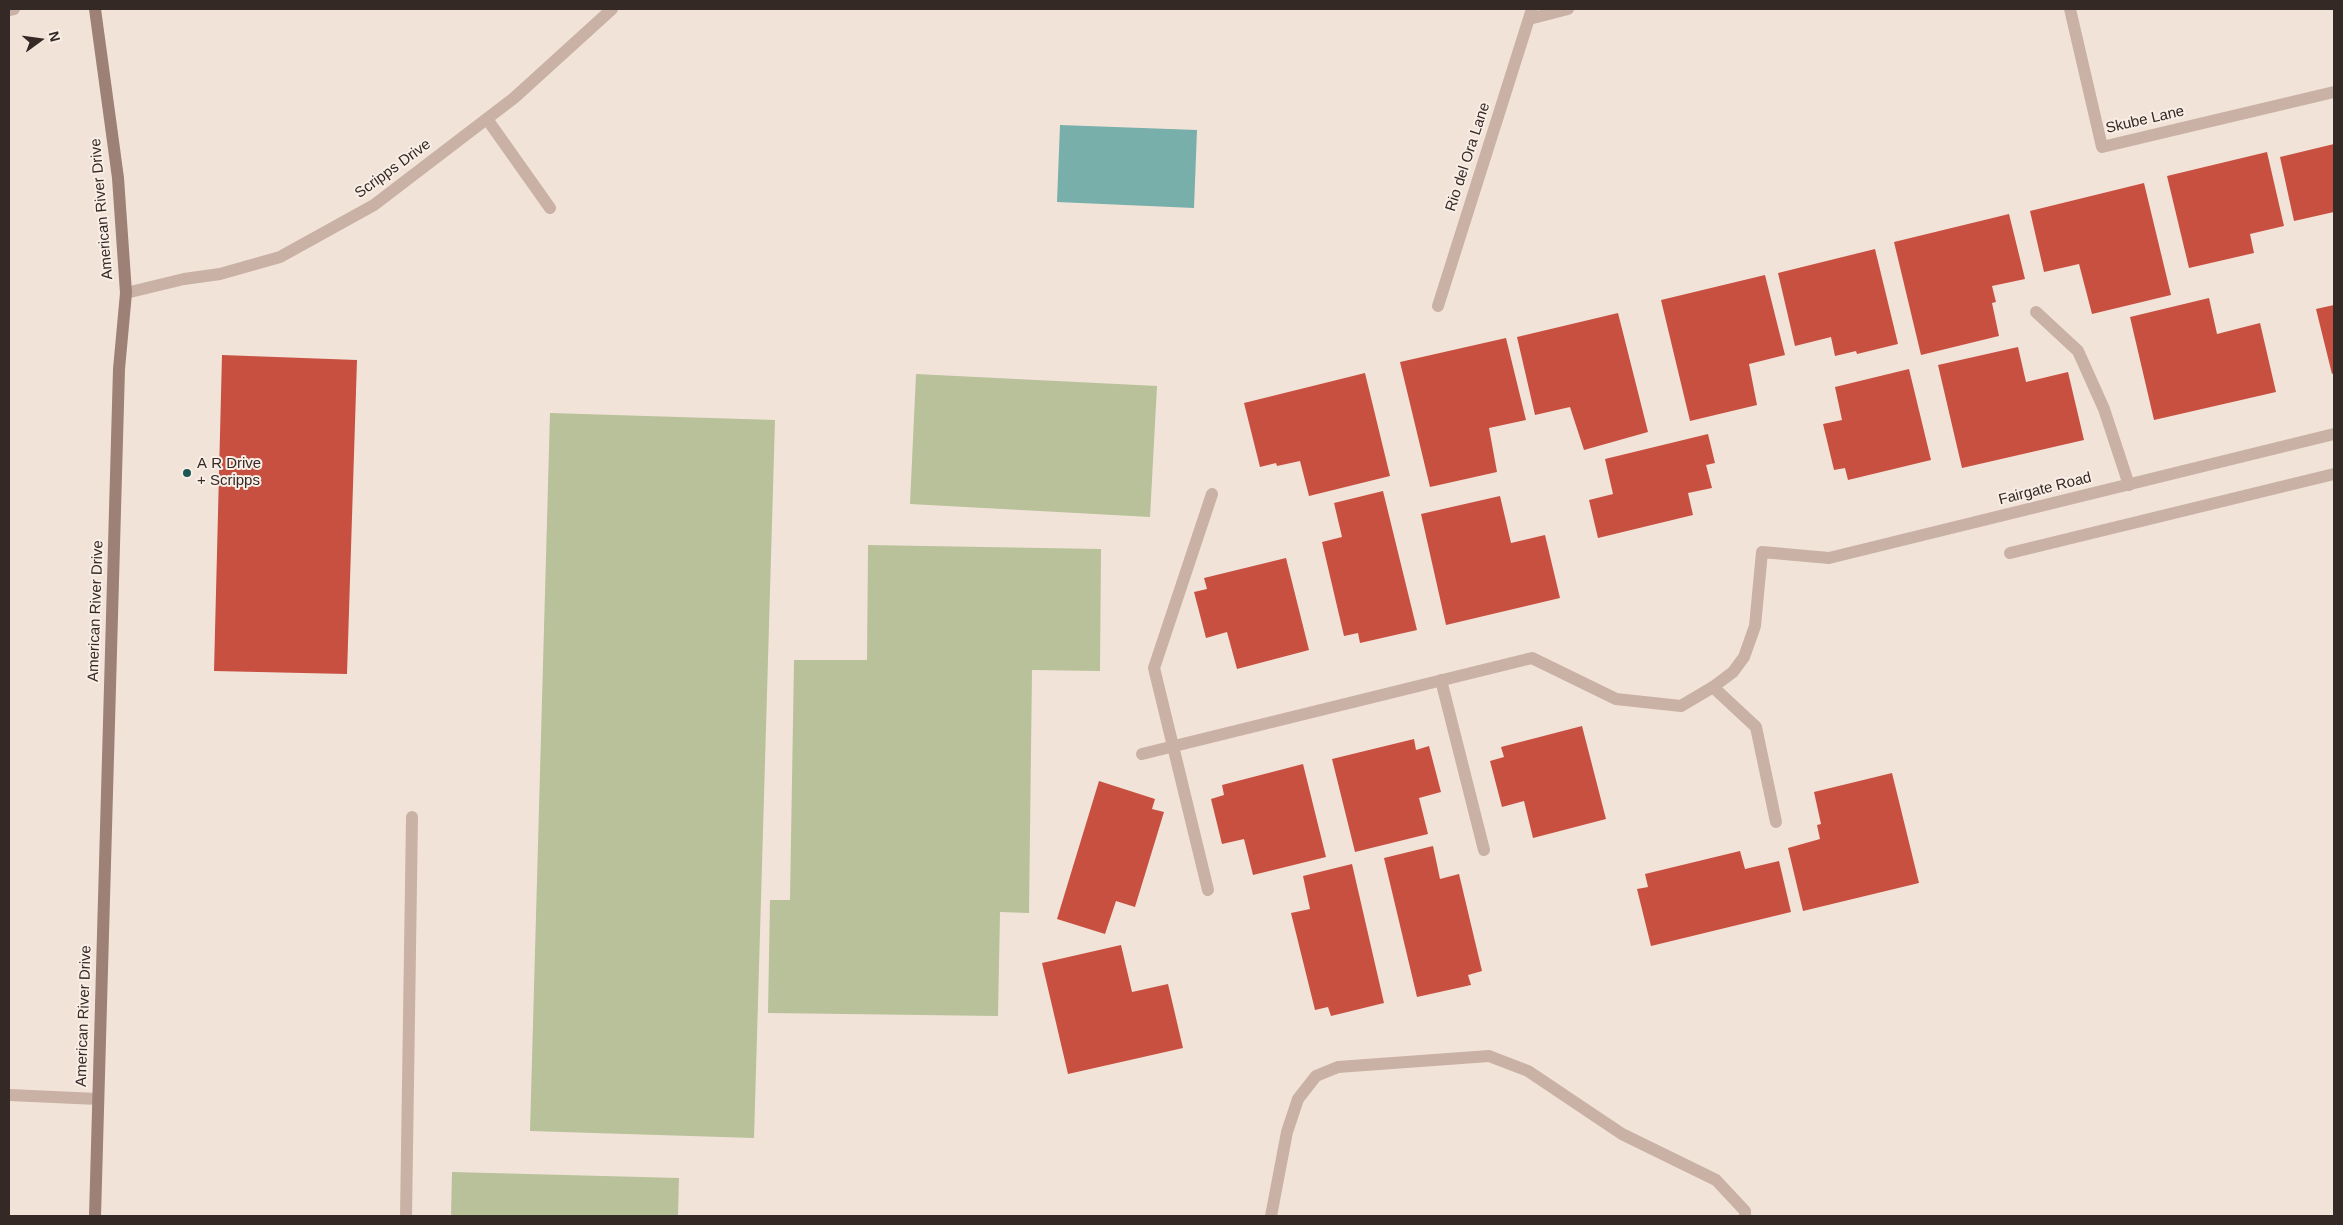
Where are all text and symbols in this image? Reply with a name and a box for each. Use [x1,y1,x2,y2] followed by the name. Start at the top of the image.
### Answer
[15,15,65,65] north arrow
[46,30,64,43] text: N
[1442,100,1494,214] street label: Rio del Ora Lane
[2104,102,2186,138] street label: Skube Lane
[352,136,434,202] street label: Scripps Drive
[87,138,117,280] street label: American River Drive
[197,455,261,490] place label: A R Drive + Scripps
[181,467,193,479] marker: A R Drive + Scripps
[1997,469,2093,509] street label: Fairgate Road
[85,540,107,682] street label: American River Drive
[73,945,95,1087] street label: American River Drive

